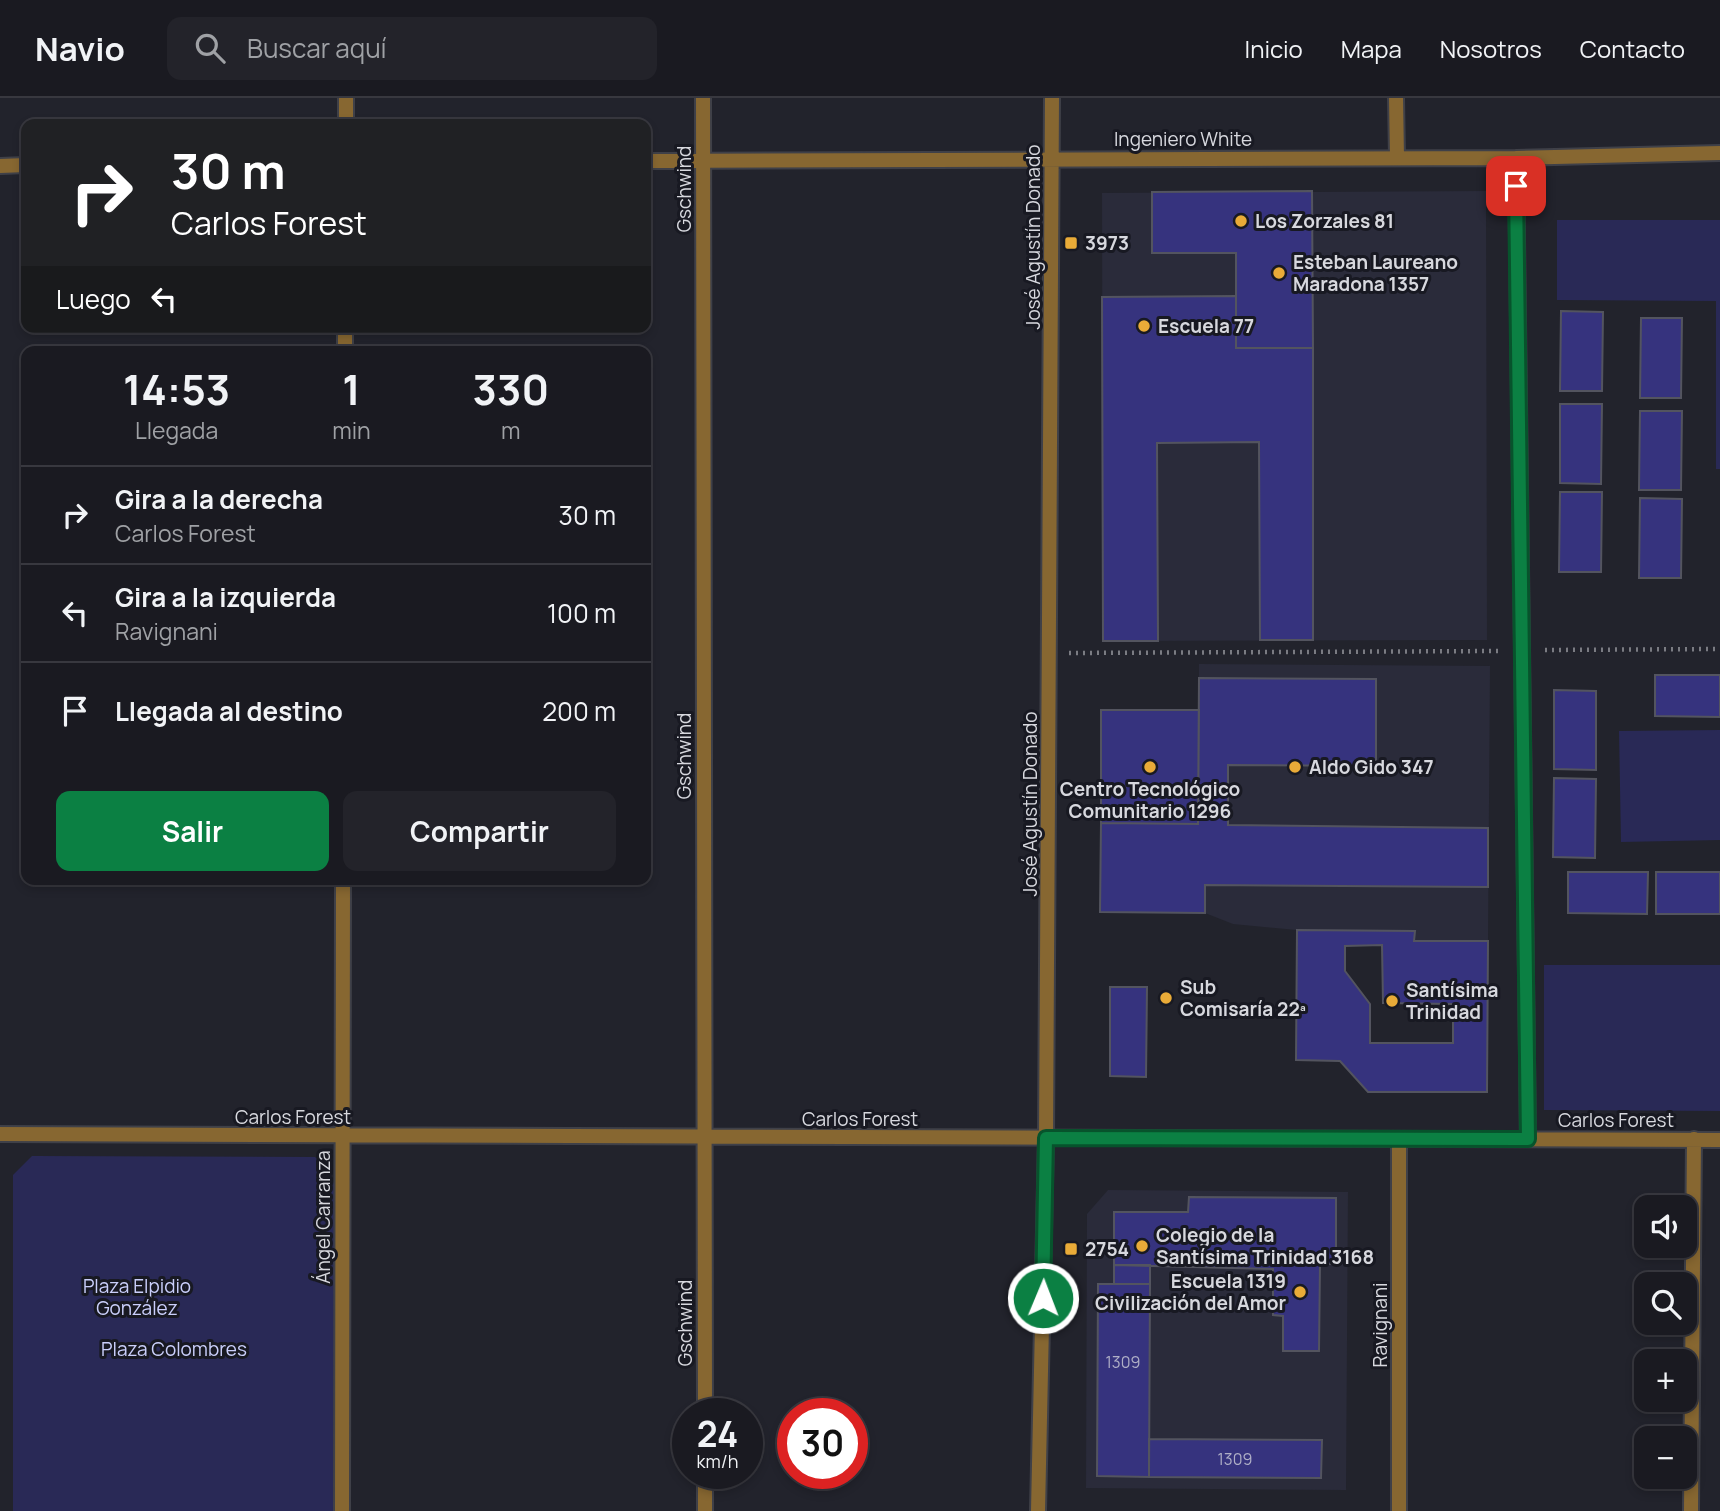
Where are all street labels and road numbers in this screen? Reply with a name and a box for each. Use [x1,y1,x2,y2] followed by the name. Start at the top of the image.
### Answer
[1114,126,1252,152] street label: Ingeniero White
[1020,145,1046,329] street label: José Agustín Donado
[671,146,697,232] street label: Gschwind
[1017,712,1043,896] street label: José Agustín Donado
[671,713,697,799] street label: Gschwind
[235,1104,351,1130] street label: Carlos Forest
[802,1106,918,1132] street label: Carlos Forest
[1558,1107,1674,1133] street label: Carlos Forest
[310,1150,336,1284] street label: Ángel Carranza
[672,1280,698,1366] street label: Gschwind
[1367,1282,1393,1368] street label: Ravignani

